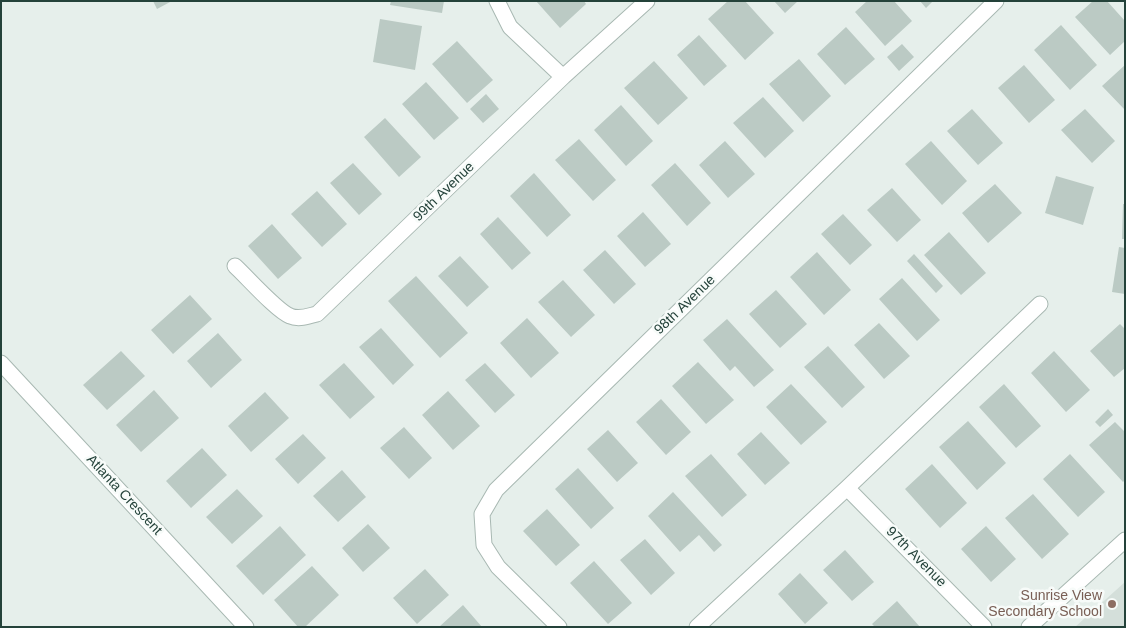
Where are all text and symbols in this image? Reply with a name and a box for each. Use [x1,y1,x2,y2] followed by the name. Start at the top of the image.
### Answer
[410,159,478,225] street label: 99th Avenue
[651,272,719,338] street label: 98th Avenue
[83,451,165,539] street label: Atlanta Crescent
[882,523,950,591] street label: 97th Avenue
[988,588,1102,620] place label: Sunrise View Secondary School
[1106,598,1118,610] marker: Sunrise View Secondary School

